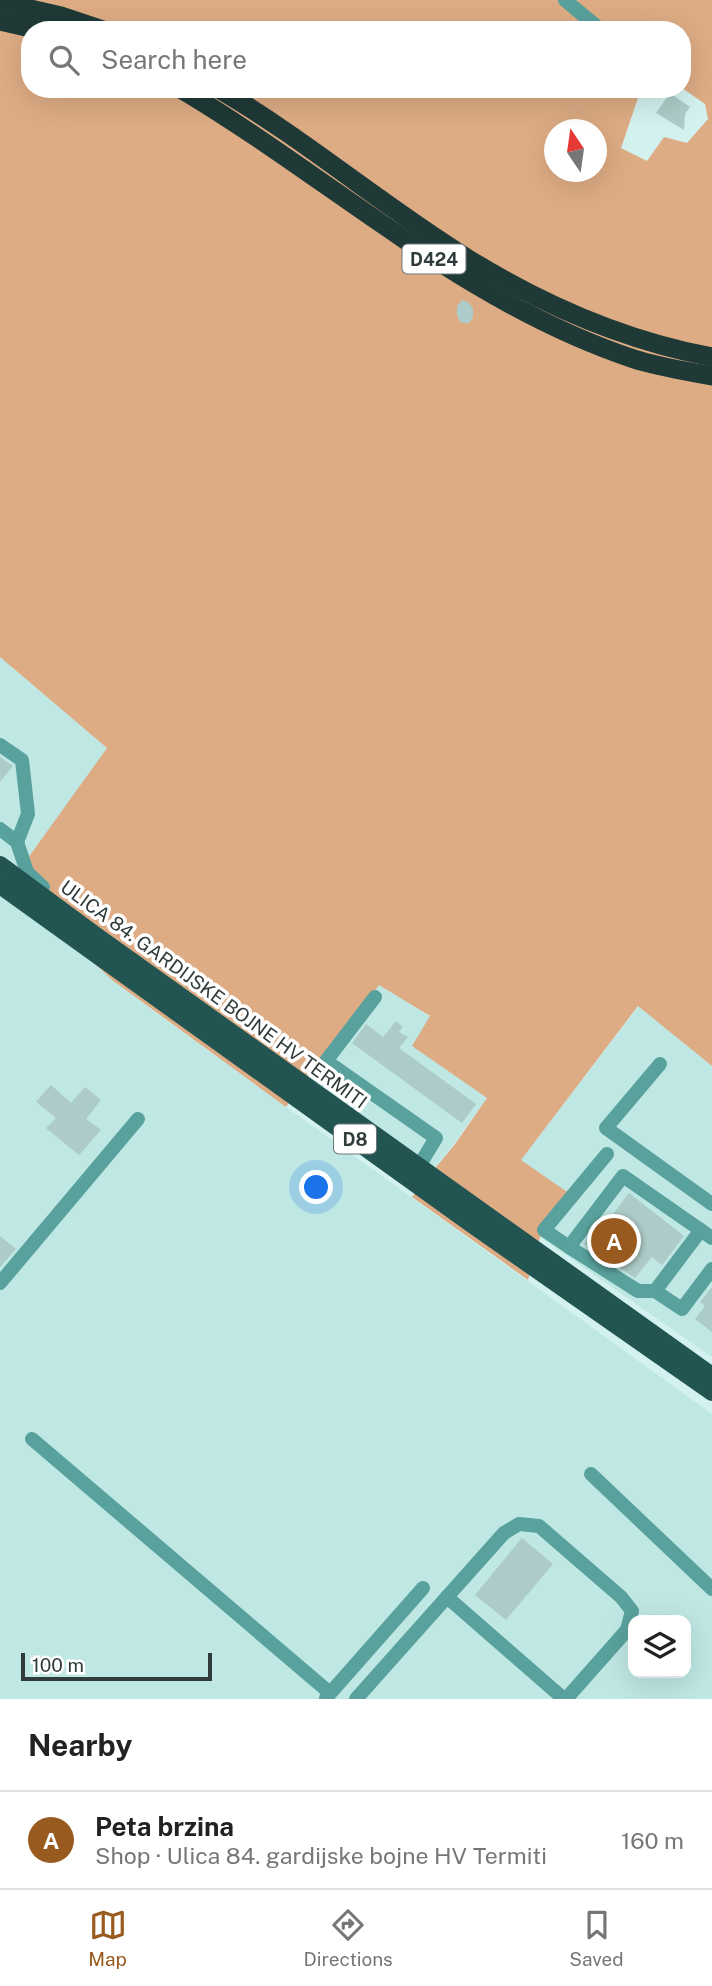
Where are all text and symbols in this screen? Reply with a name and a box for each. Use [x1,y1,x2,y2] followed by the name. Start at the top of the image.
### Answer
[21,21,691,98] search box
[45,41,83,79] icon: search
[101,44,247,75] text: Search here
[544,119,607,182] north arrow
[402,244,466,274] road number: D424
[57,875,371,1113] street label: ULICA 84. GARDIJSKE BOJNE HV TERMITI
[334,1124,376,1154] road number: D8
[299,1170,333,1204] your location
[591,1215,637,1267] pin: A
[628,1615,691,1678] map controls
[628,1615,691,1678] button: layers
[21,1650,212,1682] scale bar
[32,1654,84,1676] text: 100 m
[28,1727,132,1763] text: Nearby
[95,1811,234,1842] text: Peta brzina
[43,1827,59,1854] text: A
[621,1827,684,1854] text: 160 m
[95,1842,547,1869] text: Shop · Ulica 84. gardijske bojne HV Termiti
[88,1906,127,1970] tab: Map
[303,1906,393,1970] tab: Directions
[569,1906,624,1970] tab: Saved

